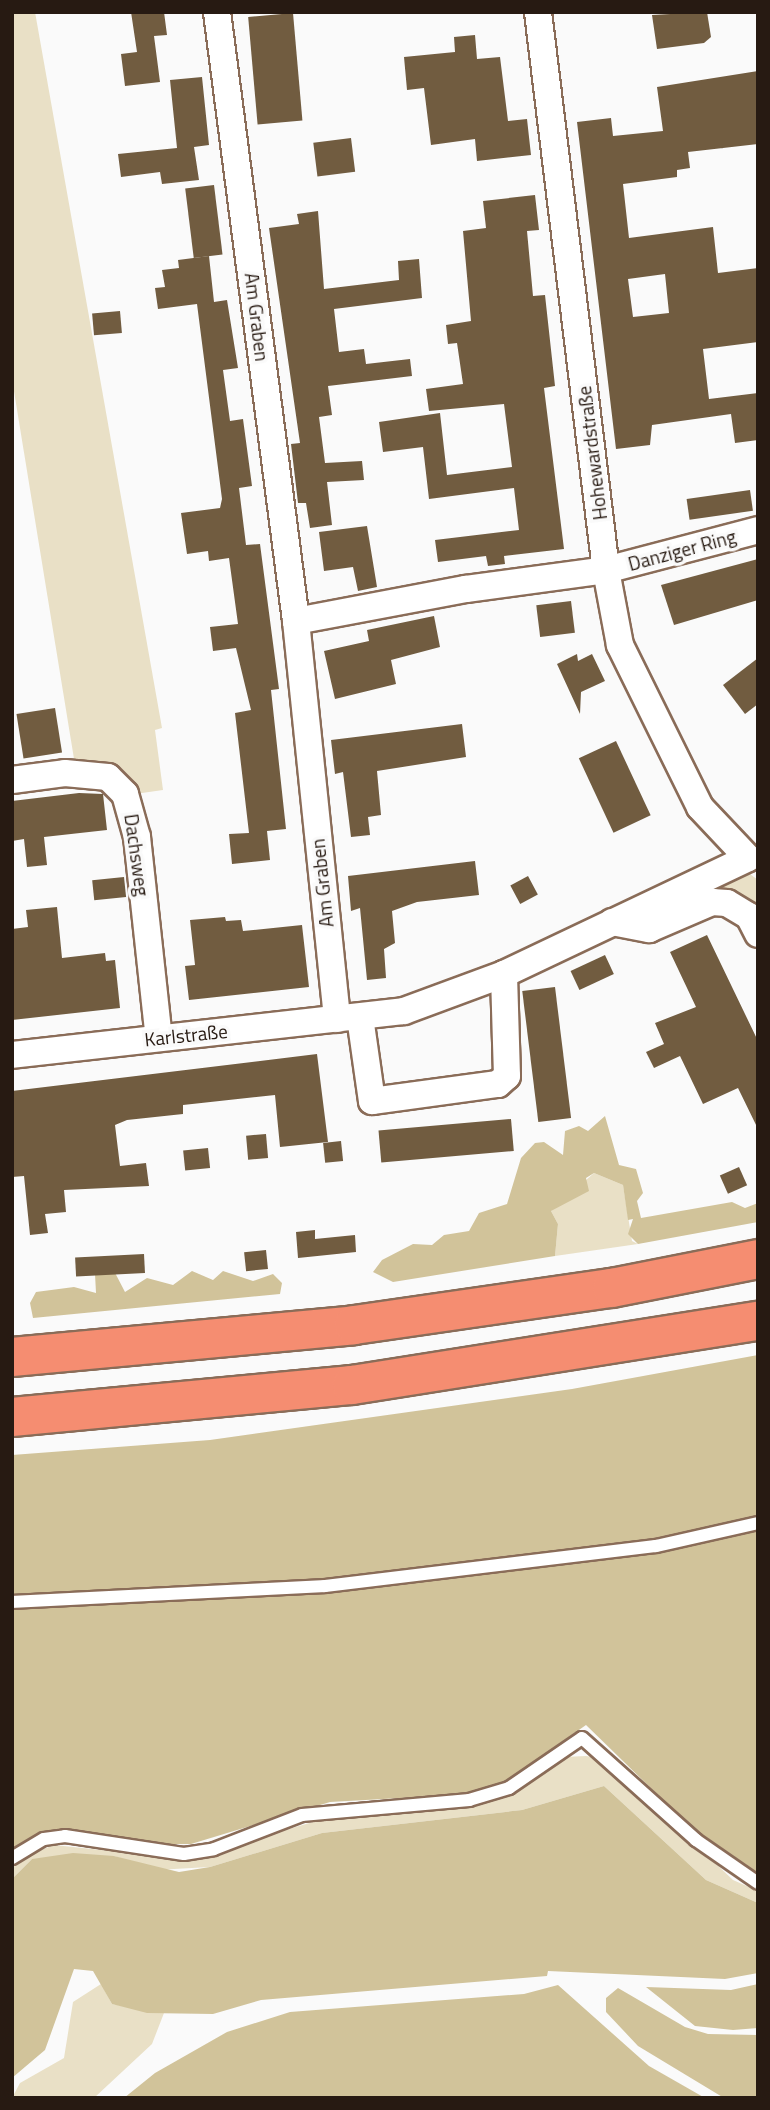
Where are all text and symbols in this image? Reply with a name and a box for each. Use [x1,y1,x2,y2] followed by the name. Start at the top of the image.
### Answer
[240,271,274,363] street label: Am Graben
[572,385,612,521] street label: Hohewardstraße
[626,525,738,575] street label: Danziger Ring
[120,812,154,898] street label: Dachsweg
[306,838,338,928] street label: Am Graben
[143,1019,229,1051] street label: Karlstraße

